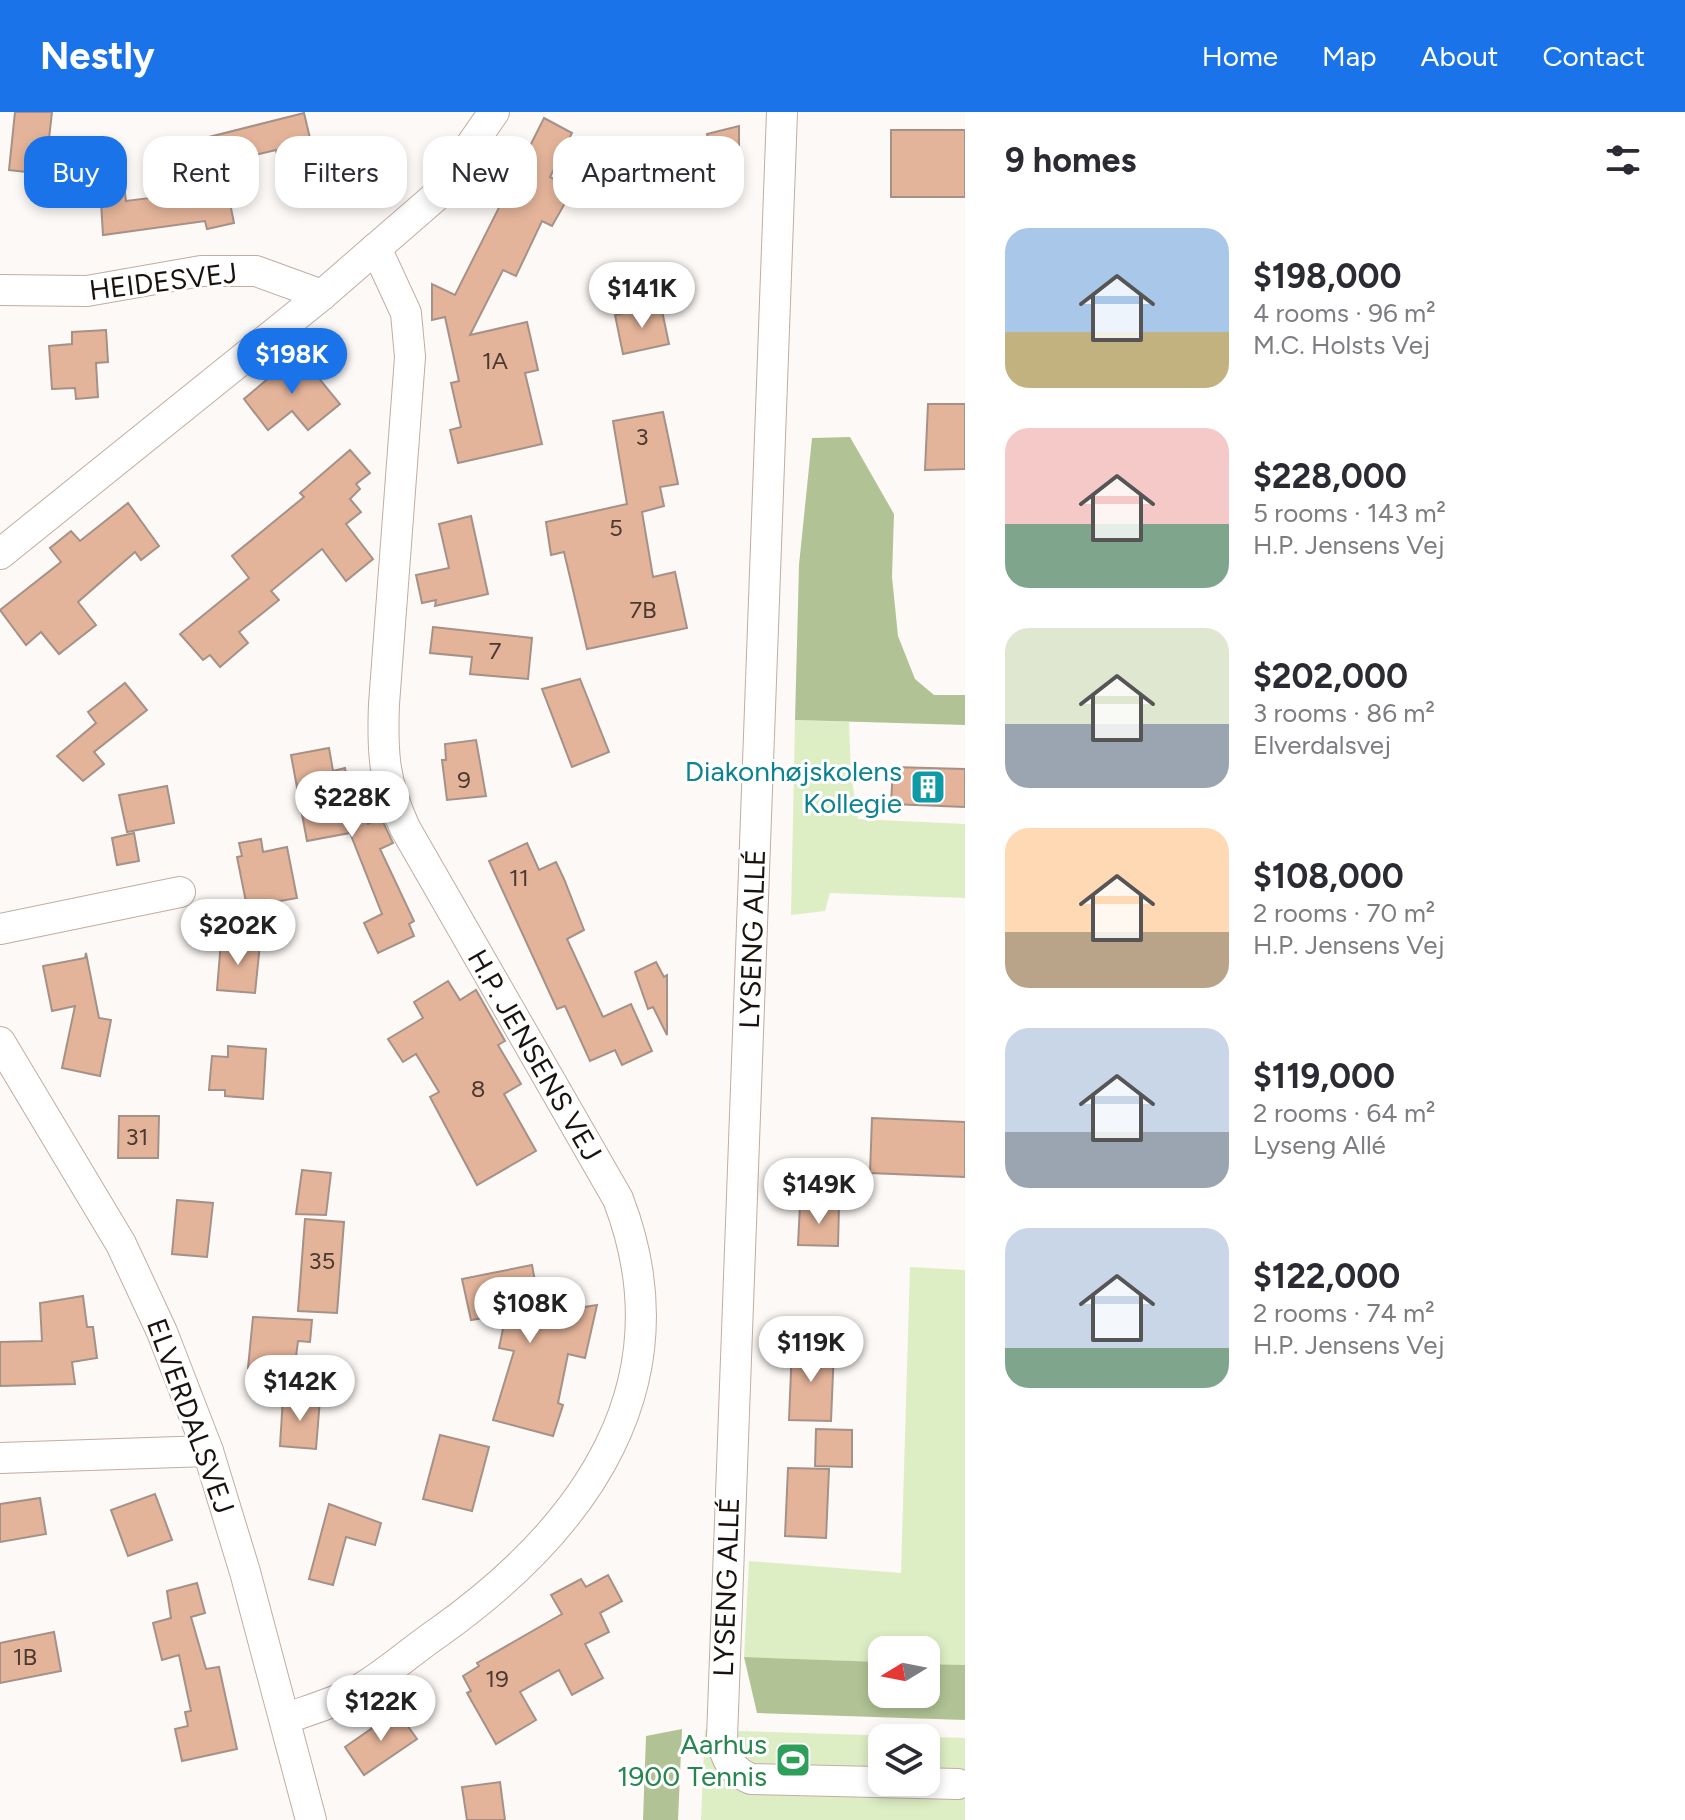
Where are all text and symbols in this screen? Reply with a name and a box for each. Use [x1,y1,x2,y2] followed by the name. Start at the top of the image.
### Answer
[40,33,155,79] text: Nestly
[1202,39,1278,73] text: Home
[1322,39,1377,73] text: Map
[1421,39,1498,73] text: About
[1542,39,1645,73] text: Contact
[24,136,127,208] chip: Buy
[143,136,259,208] chip: Rent
[275,136,407,208] chip: Filters
[423,136,537,208] chip: New
[553,136,744,208] chip: Apartment
[1601,138,1645,182] icon: filters
[1005,140,1136,181] text: 9 homes
[87,255,239,307] street label: HEIDESVEJ
[1253,256,1402,297] text: $198,000
[1069,260,1165,356] icon: home
[586,262,698,330] pin: $141K
[607,272,677,304] text: $141K
[1253,297,1436,329] text: 4 rooms · 96 m²
[236,328,348,396] pin: $198K
[1253,329,1430,361] text: M.C. Holsts Vej
[255,338,329,370] text: $198K
[482,346,509,375] house number: 1A
[635,422,649,451] house number: 3
[1253,456,1407,497] text: $228,000
[1069,460,1165,556] icon: home
[1253,497,1446,529] text: 5 rooms · 143 m²
[609,513,623,542] house number: 5
[1253,529,1444,561] text: H.P. Jensens Vej
[629,595,657,624] house number: 7B
[489,636,502,665] house number: 7
[1253,656,1408,697] text: $202,000
[1069,660,1165,756] icon: home
[1253,697,1435,729] text: 3 rooms · 86 m²
[1253,729,1391,761] text: Elverdalsvej
[685,754,902,820] place label: Diakonhøjskolens Kollegie
[457,765,471,794] house number: 9
[909,768,947,806] building icon: Diakonhøjskolens Kollegie
[296,771,408,839] pin: $228K
[313,781,391,813] text: $228K
[732,849,772,1029] street label: LYSENG ALLÉ
[1253,856,1404,897] text: $108,000
[1069,860,1165,956] icon: home
[509,863,529,892] house number: 11
[1253,897,1435,929] text: 2 rooms · 70 m²
[182,899,294,967] pin: $202K
[199,909,277,941] text: $202K
[1253,929,1444,961] text: H.P. Jensens Vej
[461,943,609,1167] street label: H.P. JENSENS VEJ
[1253,1056,1395,1097] text: $119,000
[1069,1060,1165,1156] icon: home
[471,1074,485,1103] house number: 8
[1253,1097,1435,1129] text: 2 rooms · 64 m²
[126,1122,148,1151] house number: 31
[1253,1129,1386,1161] text: Lyseng Allé
[763,1158,875,1226] pin: $149K
[782,1168,856,1200] text: $149K
[309,1246,335,1275] house number: 35
[1253,1256,1400,1297] text: $122,000
[1069,1260,1165,1356] icon: home
[474,1277,586,1345] pin: $108K
[492,1287,568,1319] text: $108K
[1253,1297,1435,1329] text: 2 rooms · 74 m²
[140,1314,242,1518] street label: ELVERDALSVEJ
[755,1316,867,1384] pin: $119K
[777,1326,845,1358] text: $119K
[1253,1329,1444,1361] text: H.P. Jensens Vej
[244,1355,356,1423] pin: $142K
[263,1365,337,1397] text: $142K
[706,1497,746,1677] street label: LYSENG ALLÉ
[868,1636,940,1708] north arrow
[868,1636,940,1796] map controls
[13,1642,37,1671] house number: 1B
[485,1664,509,1693] house number: 19
[325,1675,437,1743] pin: $122K
[345,1685,417,1717] text: $122K
[868,1724,940,1796] button: layers
[617,1727,767,1793] place label: Aarhus 1900 Tennis
[774,1741,812,1779] sports icon: Aarhus 1900 Tennis

